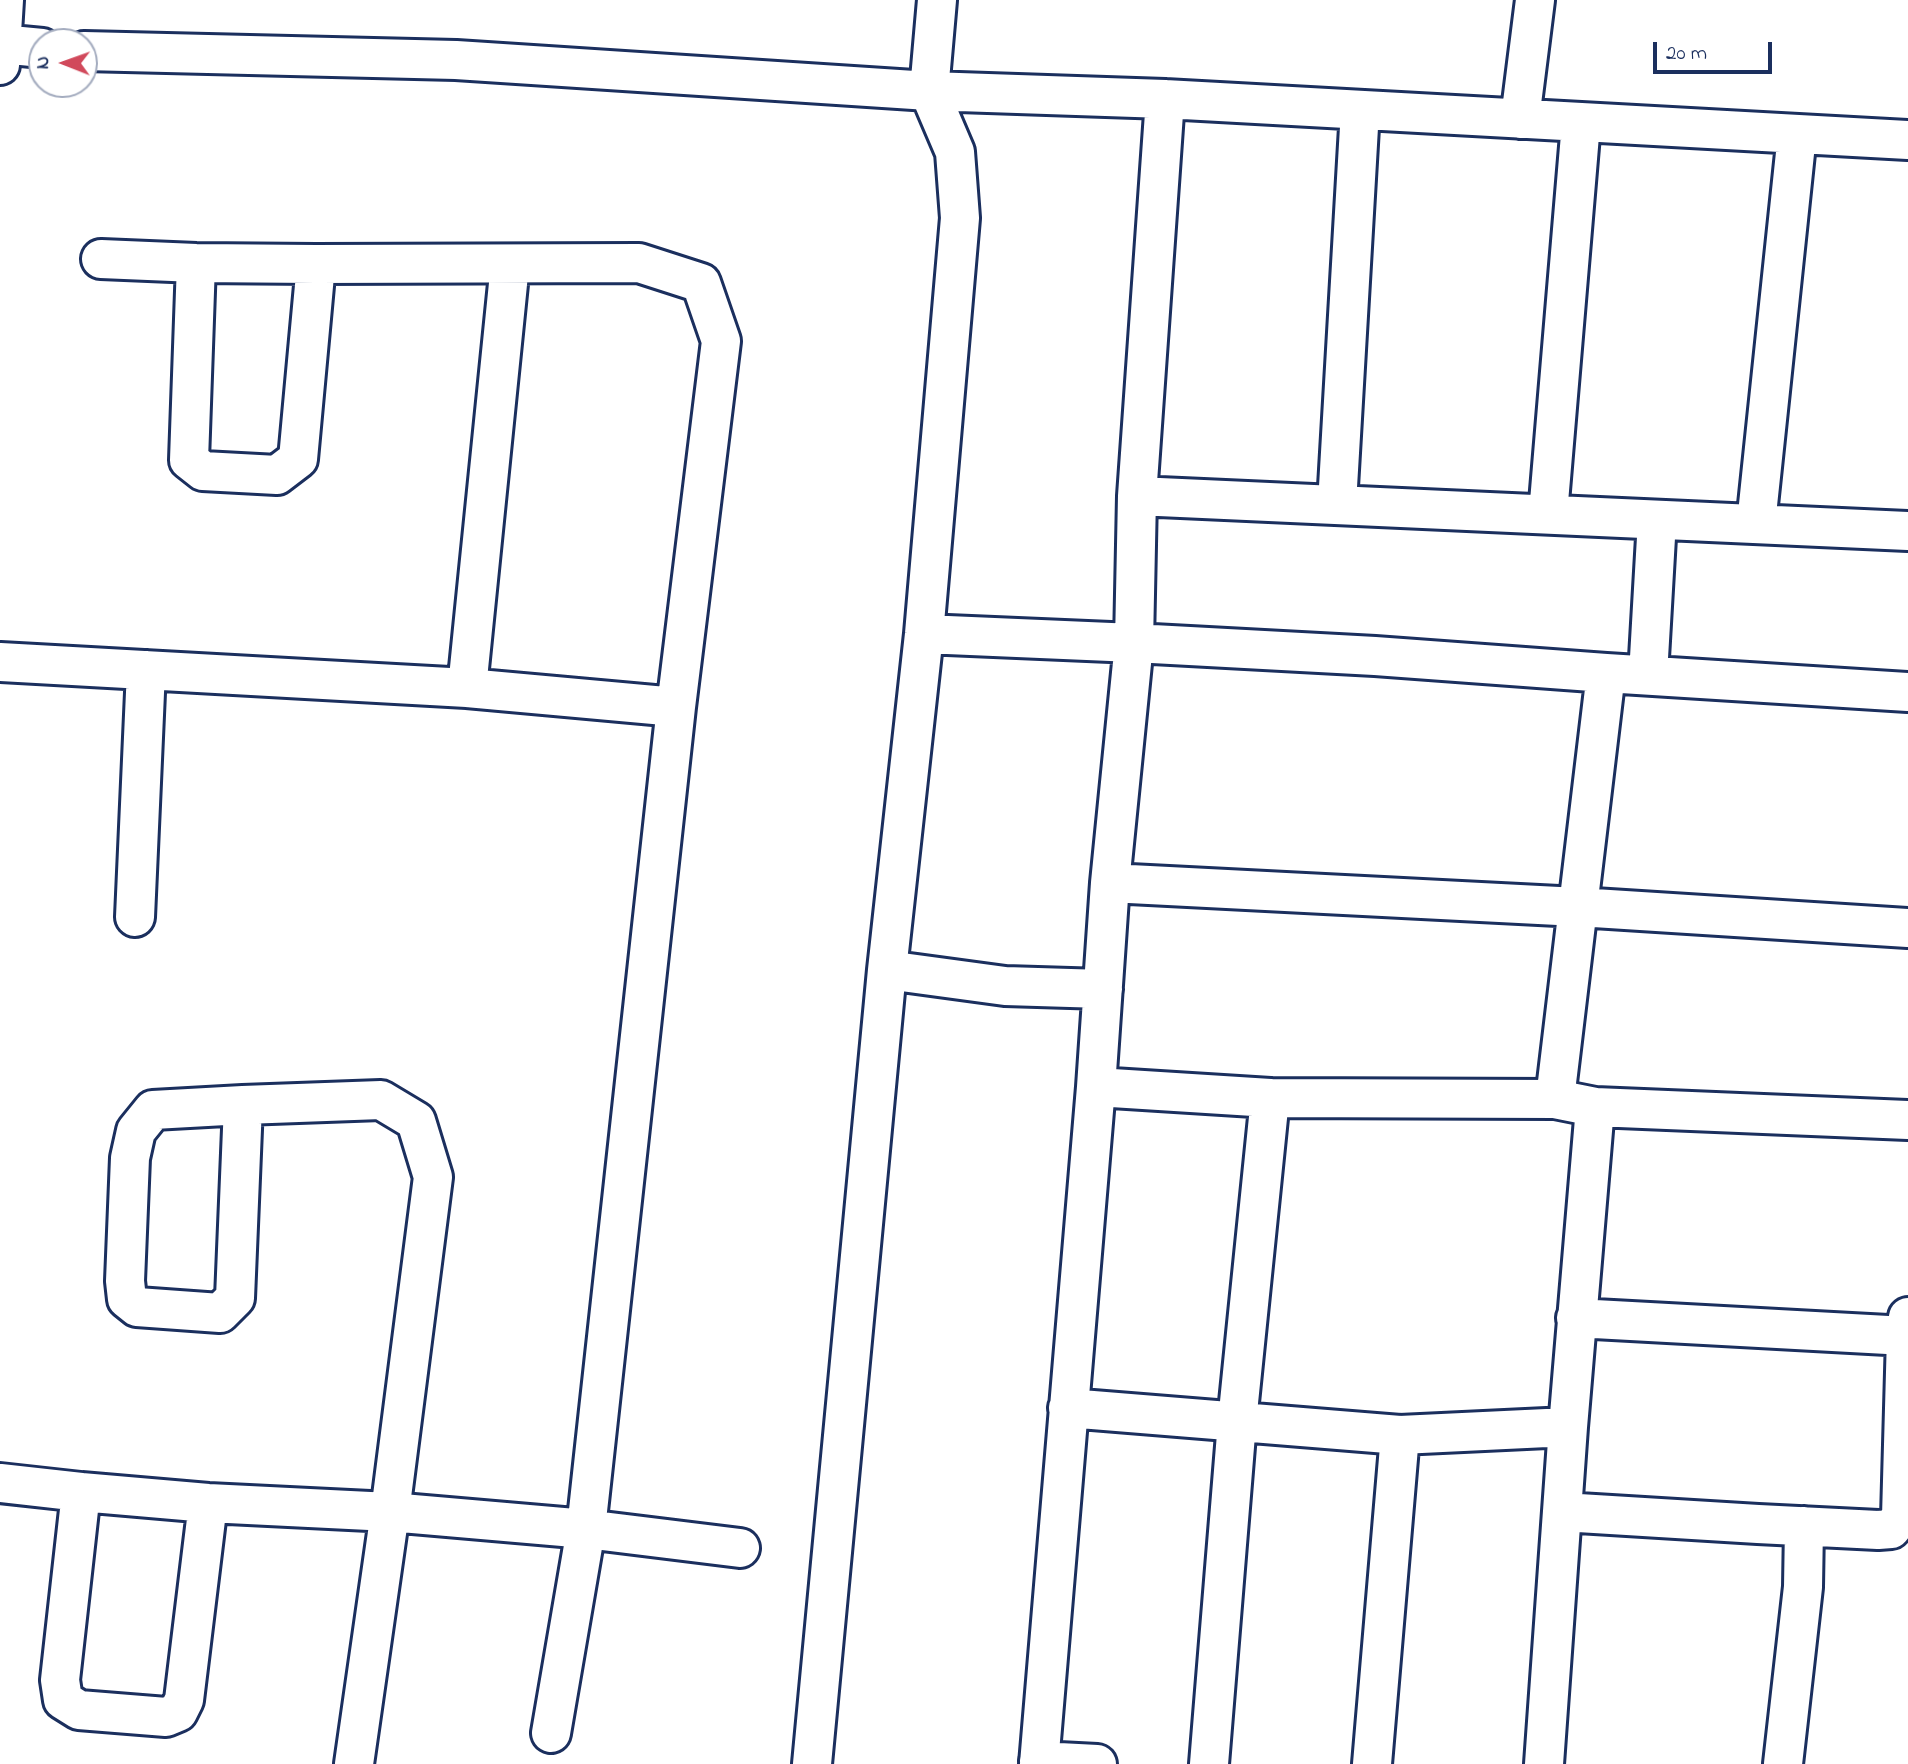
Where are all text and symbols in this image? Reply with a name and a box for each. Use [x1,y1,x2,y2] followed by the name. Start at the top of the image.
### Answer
[28,28,98,98] north arrow
[1656,28,1775,72] scale bar
[1666,39,1707,69] text: 20 m
[30,56,57,69] text: N

